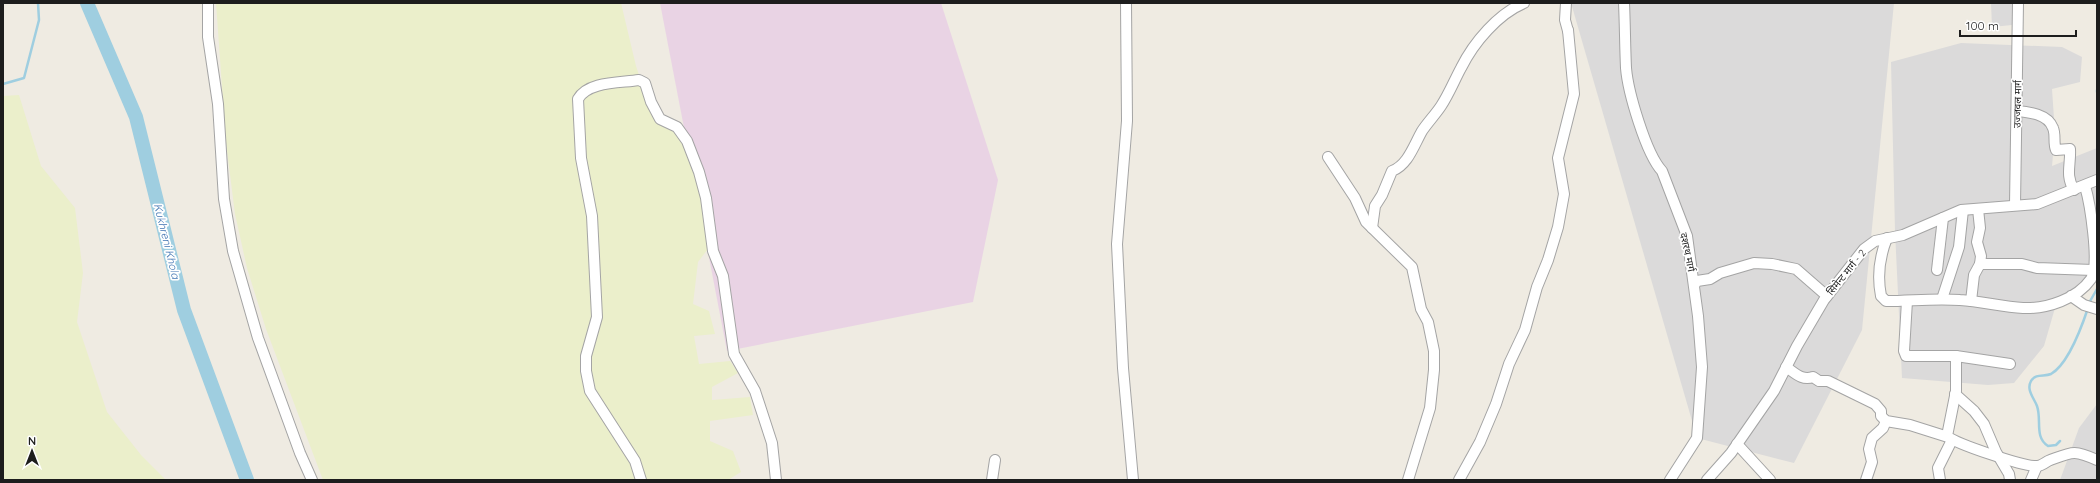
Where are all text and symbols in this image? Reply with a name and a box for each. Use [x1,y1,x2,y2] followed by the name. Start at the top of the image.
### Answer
[1960,12,2076,38] scale bar
[1966,18,1999,33] text: 100 m
[2011,79,2024,128] street label: उज्जवल मार्ग
[151,202,183,281] water label: Kukhreni Khola
[1677,231,1698,274] street label: दशरथ मार्ग
[1824,246,1869,298] street label: सिमेन्ट मार्ग - 2
[12,431,52,471] north arrow
[28,434,36,448] text: N

